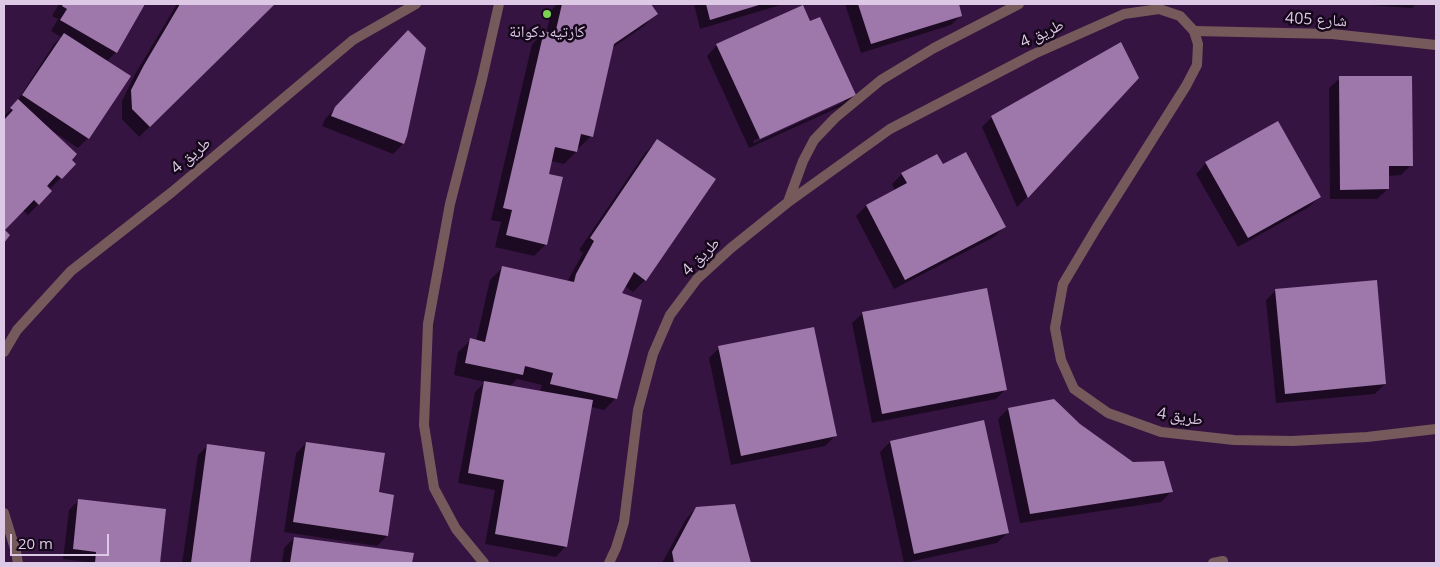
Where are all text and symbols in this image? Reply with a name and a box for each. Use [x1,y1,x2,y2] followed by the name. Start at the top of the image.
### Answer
[541,8,553,20] marker: كارتيه دكوانة
[1285,9,1347,31] street label: شارع 405
[1017,16,1067,52] street label: طريق 4
[509,22,585,42] place label: كارتيه دكوانة
[167,134,215,178] street label: طريق 4
[678,234,724,280] street label: طريق 4
[1156,404,1204,430] street label: طريق 4
[12,524,111,556] scale bar
[18,533,53,553] text: 20 m

